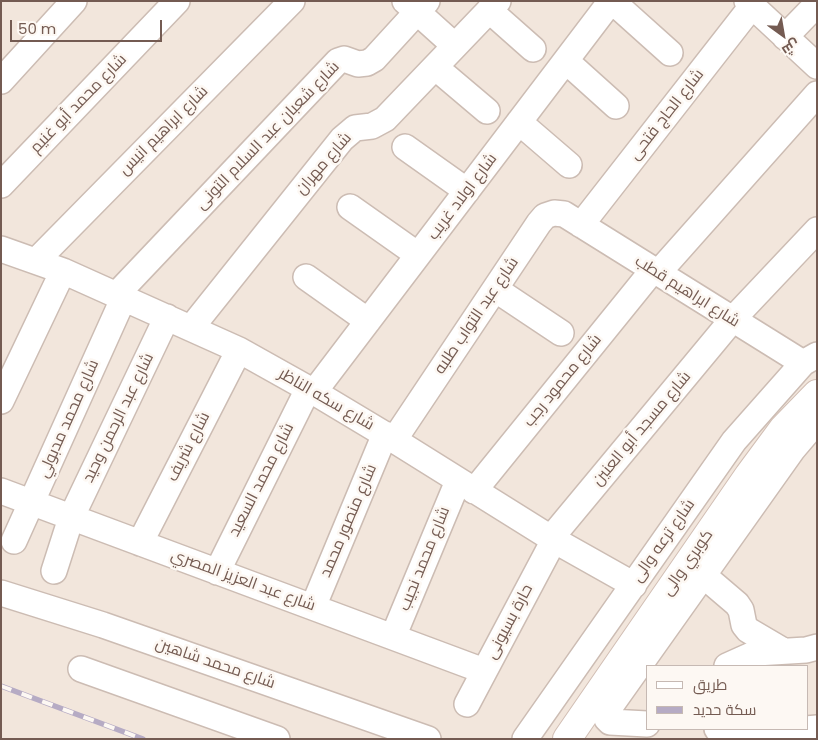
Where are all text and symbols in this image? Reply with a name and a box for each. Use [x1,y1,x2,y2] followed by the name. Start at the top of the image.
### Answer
[12,10,165,42] scale bar
[758,10,808,60] north arrow
[18,18,56,39] text: 50 m
[778,34,804,61] text: ش
[27,50,131,158] street label: شارع محمد أبو غنيم
[192,58,344,214] street label: شارع شعبان عبد السلام التونى
[626,66,708,164] street label: شارع الحاج فتحى
[115,82,213,180] street label: شارع ابراهيم انيس
[292,129,356,199] street label: شارع مهران
[424,150,502,244] street label: شارع اولاد غريب
[631,252,743,332] street label: شارع ابراهيم قطب
[431,254,523,378] street label: شارع عبد التواب طلبه
[520,331,606,431] street label: شارع محمود رجب
[79,350,159,486] street label: شارع عبد الرحمن وحيد
[34,357,104,481] street label: شارع محمد مدبولي
[275,365,377,435] street label: شارع سكه الناظر
[589,368,695,490] street label: شارع مسجد أبو العنين
[163,409,215,485] street label: شارع شريف
[225,420,299,540] street label: شارع محمد السعيد
[317,462,381,580] street label: شارع منصور محمد
[628,496,700,586] street label: شارع ترعه والى
[395,504,455,614] street label: شارع محمد نجيب
[658,526,718,600] street label: كوبري والى
[168,546,318,616] street label: شارع عبد العزيز المصري
[482,581,538,663] street label: حارة بسيونى
[153,635,277,693] street label: شارع محمد شاهين
[646,665,808,730] legend
[693,674,727,695] text: طريق
[693,699,756,720] text: سكة حديد

